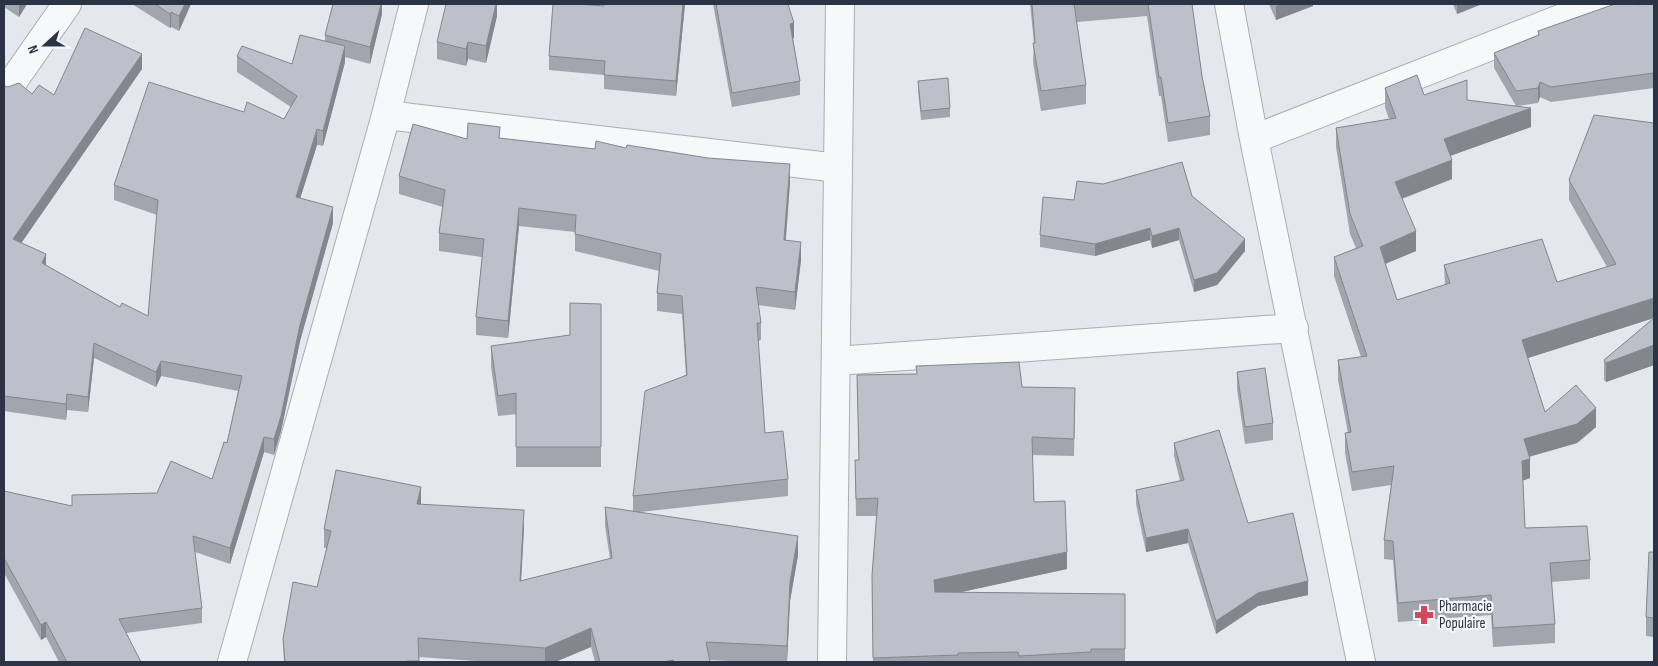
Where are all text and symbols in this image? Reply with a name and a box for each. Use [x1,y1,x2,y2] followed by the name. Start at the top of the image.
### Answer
[20,20,70,70] north arrow
[24,43,43,56] text: N
[1439,597,1492,633] place label: Pharmacie Populaire
[1413,604,1435,626] pharmacy icon: Pharmacie Populaire

